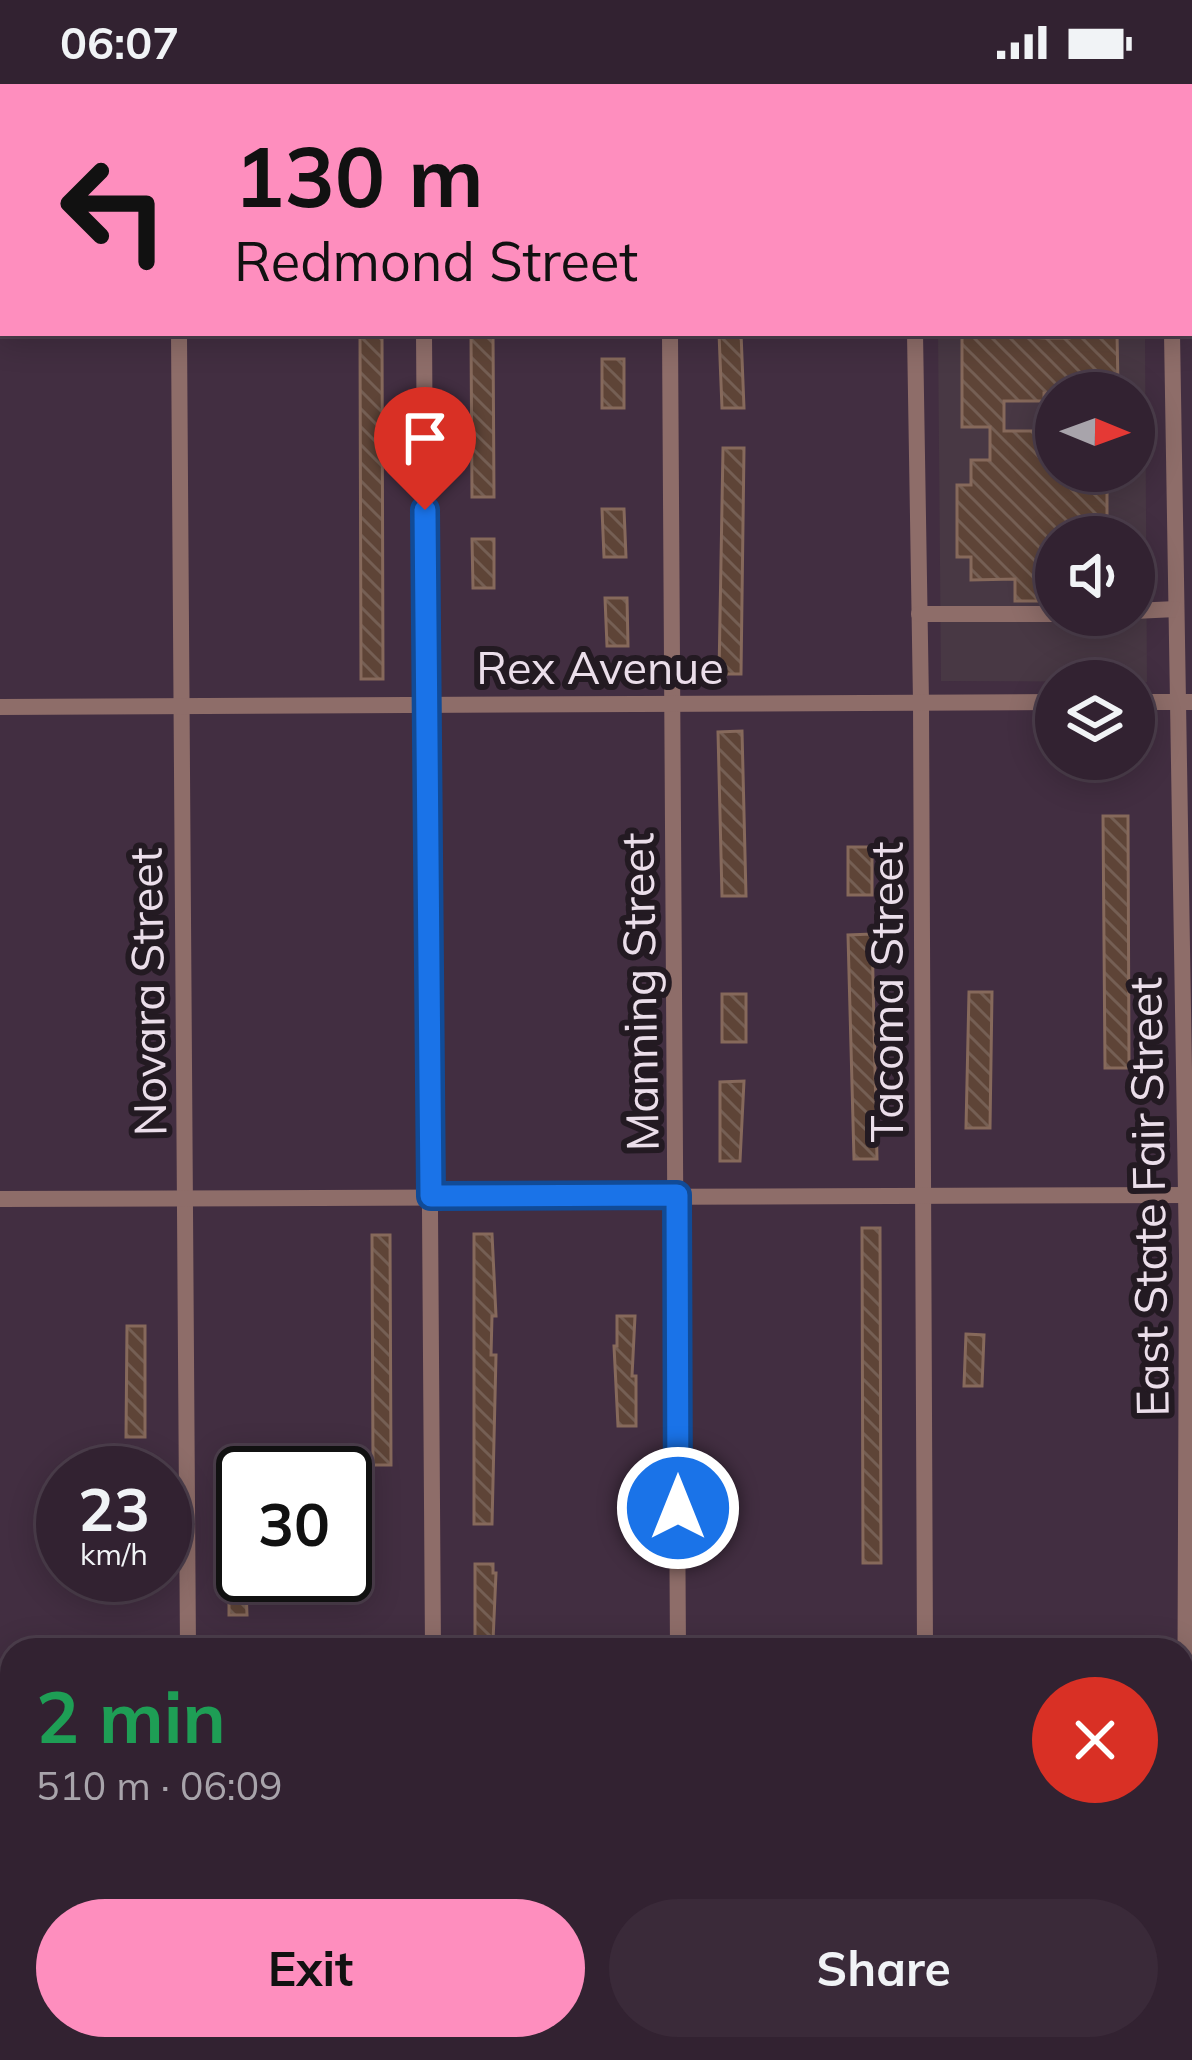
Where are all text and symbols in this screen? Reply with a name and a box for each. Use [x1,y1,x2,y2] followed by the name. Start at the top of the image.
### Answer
[60,14,179,70] text: 06:07
[234,123,484,228] text: 130 m
[36,132,192,288] icon: left
[234,227,638,295] text: Redmond Street
[1035,372,1155,492] north arrow
[1035,372,1155,780] map controls
[374,387,476,510] pin
[392,405,458,471] icon: arrive
[1035,516,1155,636] button: sound
[476,639,724,695] street label: Rex Avenue
[1035,660,1155,780] button: layers
[608,832,670,1152] street label: Manning Street
[858,842,914,1142] street label: Tacoma Street
[116,847,178,1137] street label: Novara Street
[1116,977,1180,1417] street label: East State Fair Street
[615,1445,741,1571] position arrow
[216,1446,372,1602] speed limit sign: 30
[78,1471,150,1546] text: 23
[80,1535,148,1573] text: km/h
[36,1671,226,1761] text: 2 min
[1032,1677,1158,1803] button: close
[36,1761,282,1810] text: 510 m · 06:09
[36,1899,585,2037] button: Exit
[609,1899,1158,2037] button: Share

